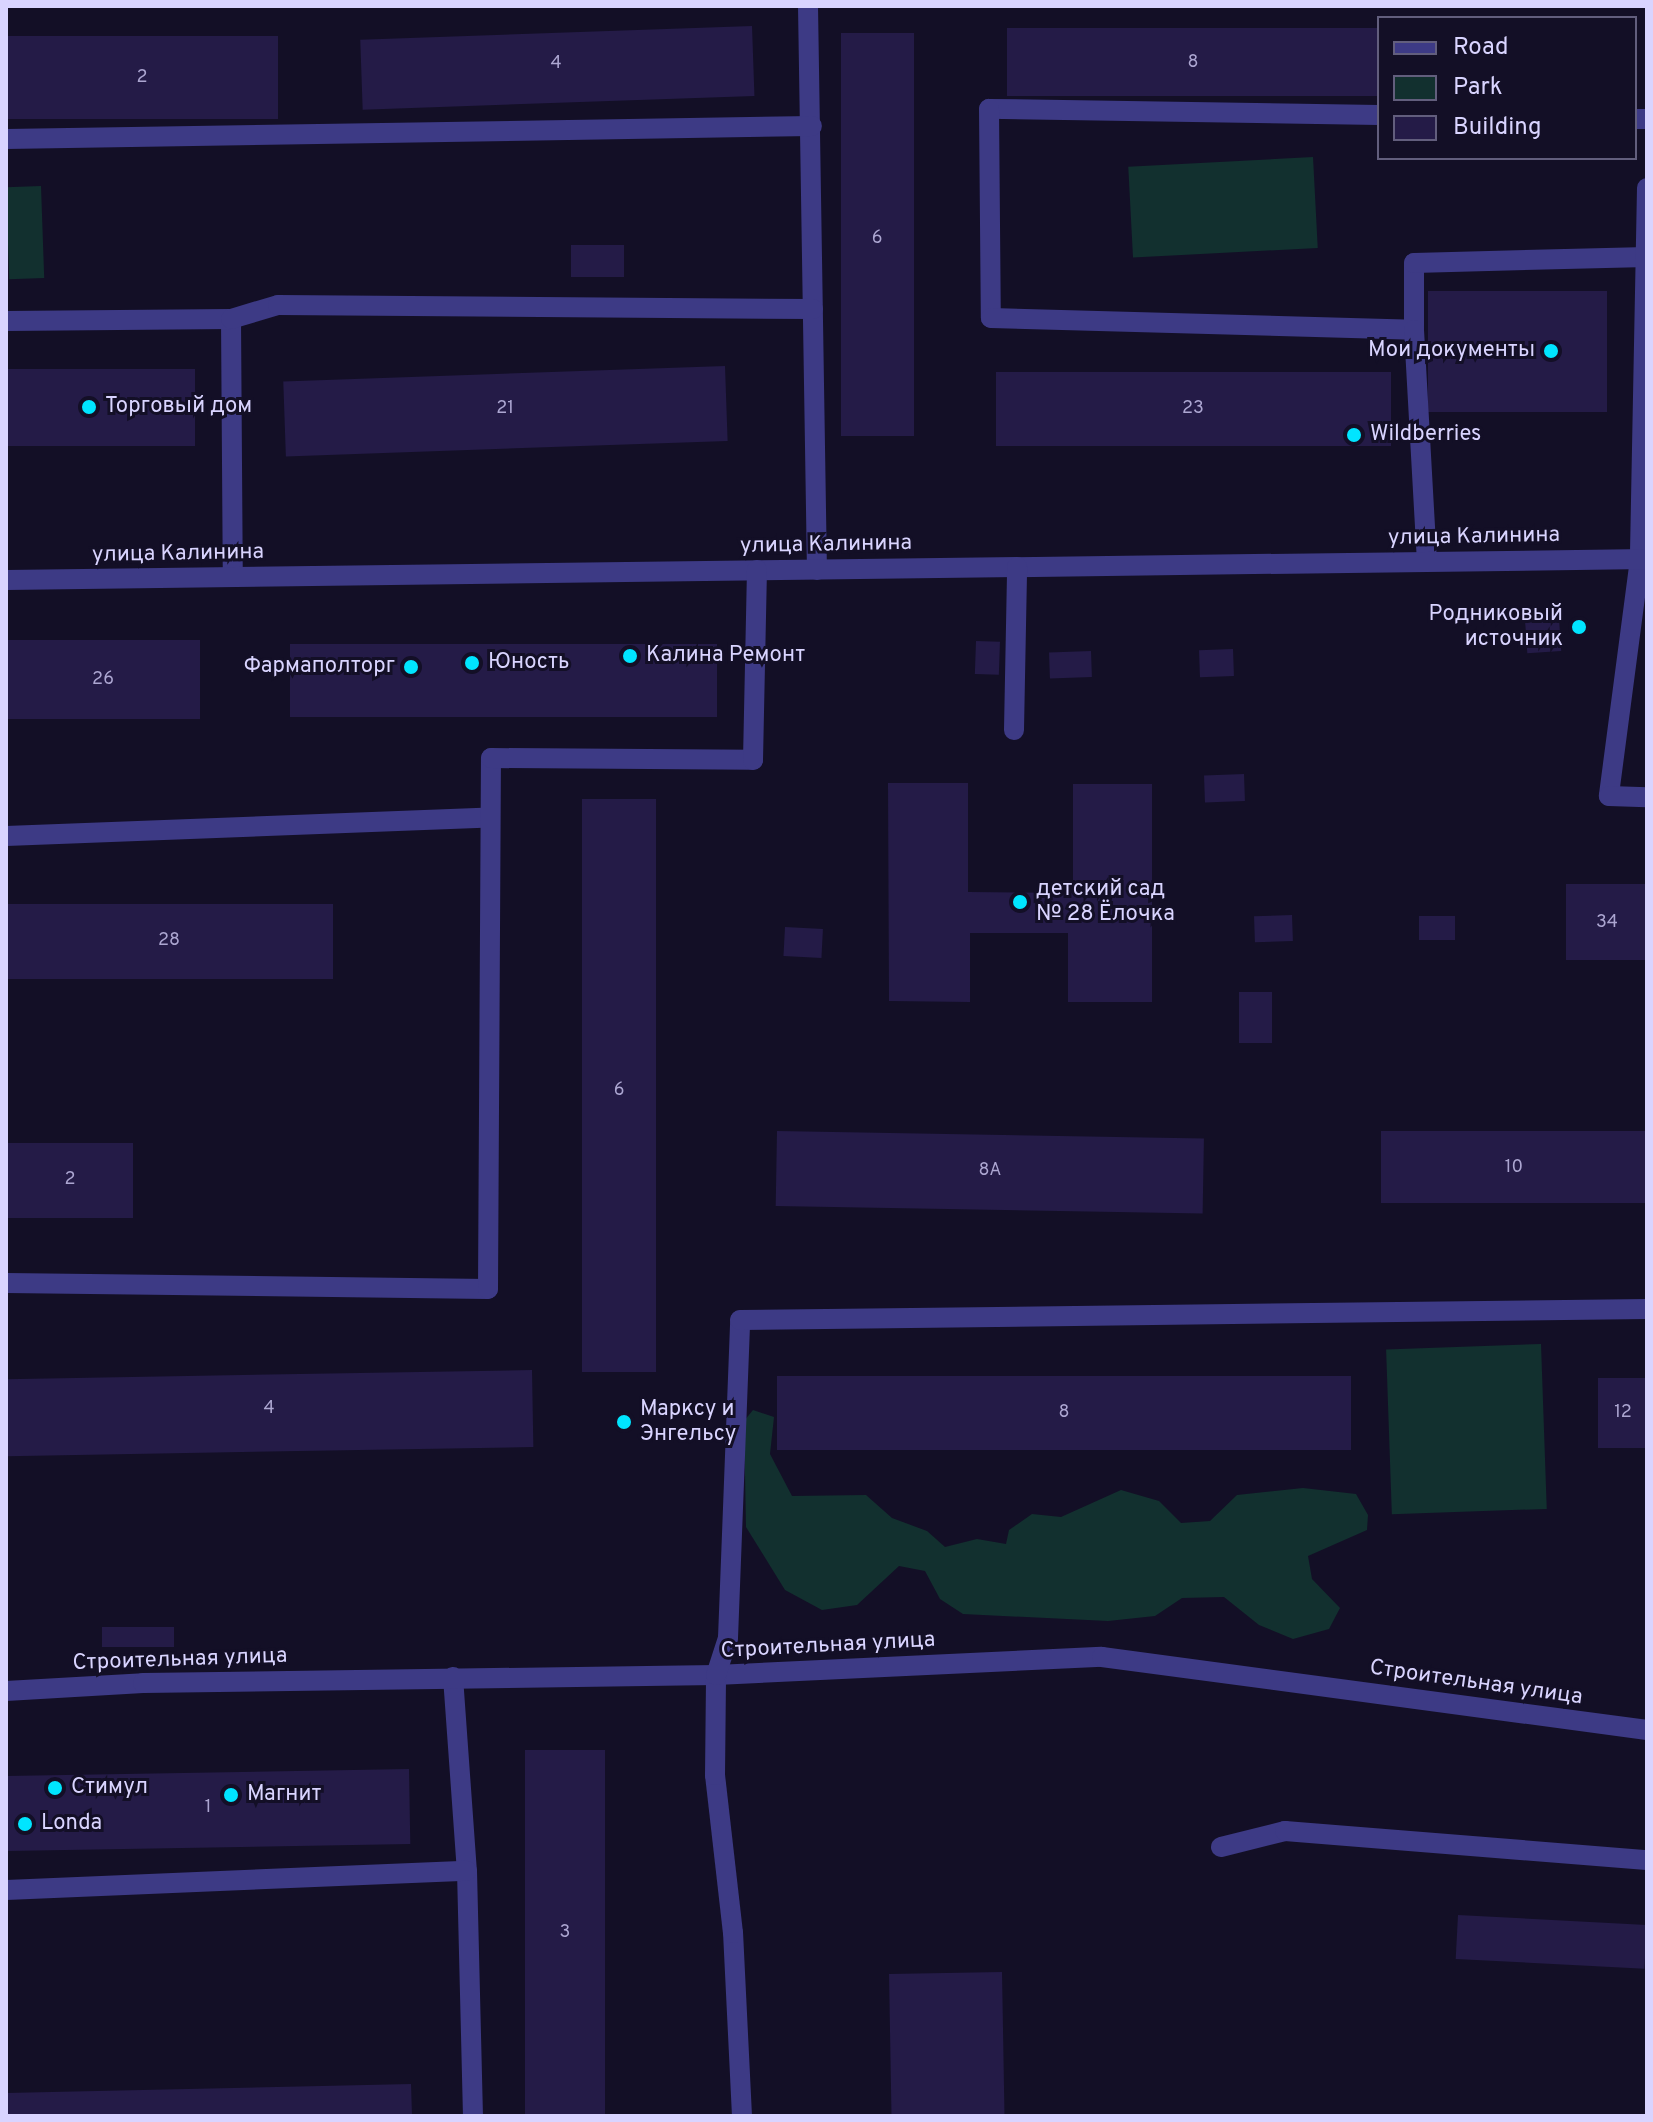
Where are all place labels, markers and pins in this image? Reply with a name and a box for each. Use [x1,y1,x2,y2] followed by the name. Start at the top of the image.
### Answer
[1368,338,1535,364] place label: Мои документы
[1542,342,1560,360] marker: Мои документы
[105,394,252,420] place label: Торговый дом
[80,398,98,416] marker: Торговый дом
[1370,422,1481,448] place label: Wildberries
[1345,426,1363,444] marker: Wildberries
[1428,601,1563,652] place label: Родниковый источник
[1570,618,1588,636] marker: Родниковый источник
[646,643,805,669] place label: Калина Ремонт
[621,647,639,665] marker: Калина Ремонт
[488,650,570,676] place label: Юность
[244,654,395,680] place label: Фармаполторг
[463,654,481,672] marker: Юность
[402,658,420,676] marker: Фармаполторг
[1036,876,1175,928] place label: детский сад № 28 Ёлочка
[1011,893,1029,911] marker: детский сад № 28 Ёлочка
[640,1396,736,1448] place label: Марксу и Энгельсу
[615,1413,633,1431] marker: Марксу и Энгельсу
[71,1775,148,1801] place label: Стимул
[46,1779,64,1797] marker: Стимул
[247,1782,321,1808] place label: Магнит
[222,1786,240,1804] marker: Магнит
[41,1811,102,1837] place label: Londa
[16,1815,34,1833] marker: Londa

